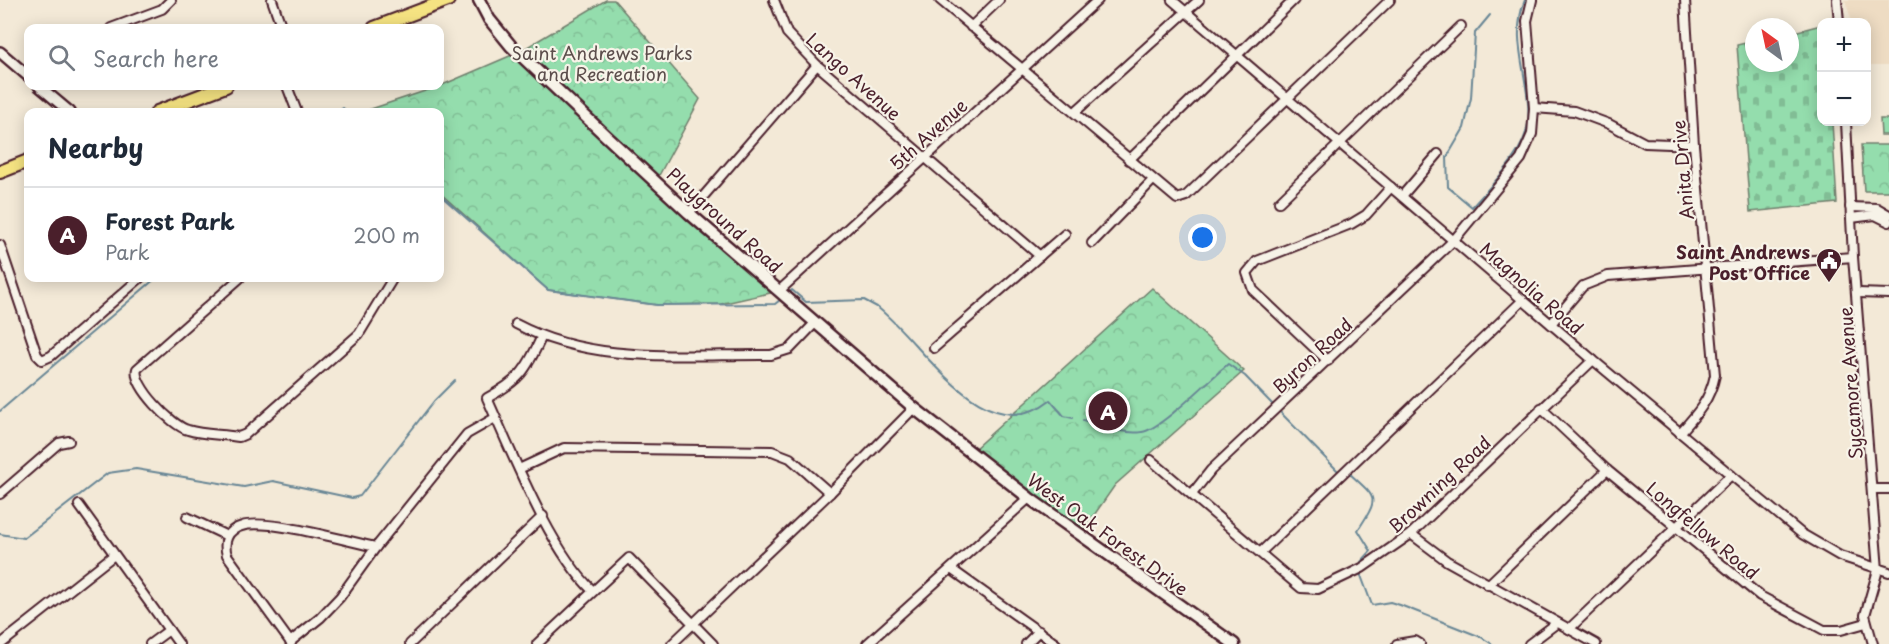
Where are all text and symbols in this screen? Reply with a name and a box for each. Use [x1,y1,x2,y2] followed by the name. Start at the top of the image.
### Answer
[1745,18,1799,72] north arrow
[1817,18,1871,126] map controls
[1817,18,1871,72] button: +
[24,24,444,90] search box
[800,26,908,126] street label: Lango Avenue
[511,39,693,87] park label: Saint Andrews Parks and Recreation
[45,41,78,74] icon: search
[93,41,219,74] text: Search here
[1817,72,1871,126] button: −
[883,92,973,176] street label: 5th Avenue
[1664,119,1700,221] street label: Anita Drive
[48,128,143,167] text: Nearby
[661,161,789,279] street label: Playground Road
[105,204,235,237] text: Forest Park
[60,220,75,250] text: A
[353,220,420,250] text: 200 m
[1188,223,1217,252] your location
[1474,235,1590,341] street label: Magnolia Road
[105,237,150,267] text: Park
[1676,238,1810,286] place label: Saint Andrews Post Office
[1814,246,1844,284] public building icon: Saint Andrews Post Office
[1831,306,1869,460] street label: Sycamore Avenue
[1266,311,1358,399] street label: Byron Road
[1088,388,1128,434] pin: A
[1381,429,1497,539] street label: Browning Road
[1022,466,1194,602] street label: West Oak Forest Drive
[1641,475,1765,585] street label: Longfellow Road

